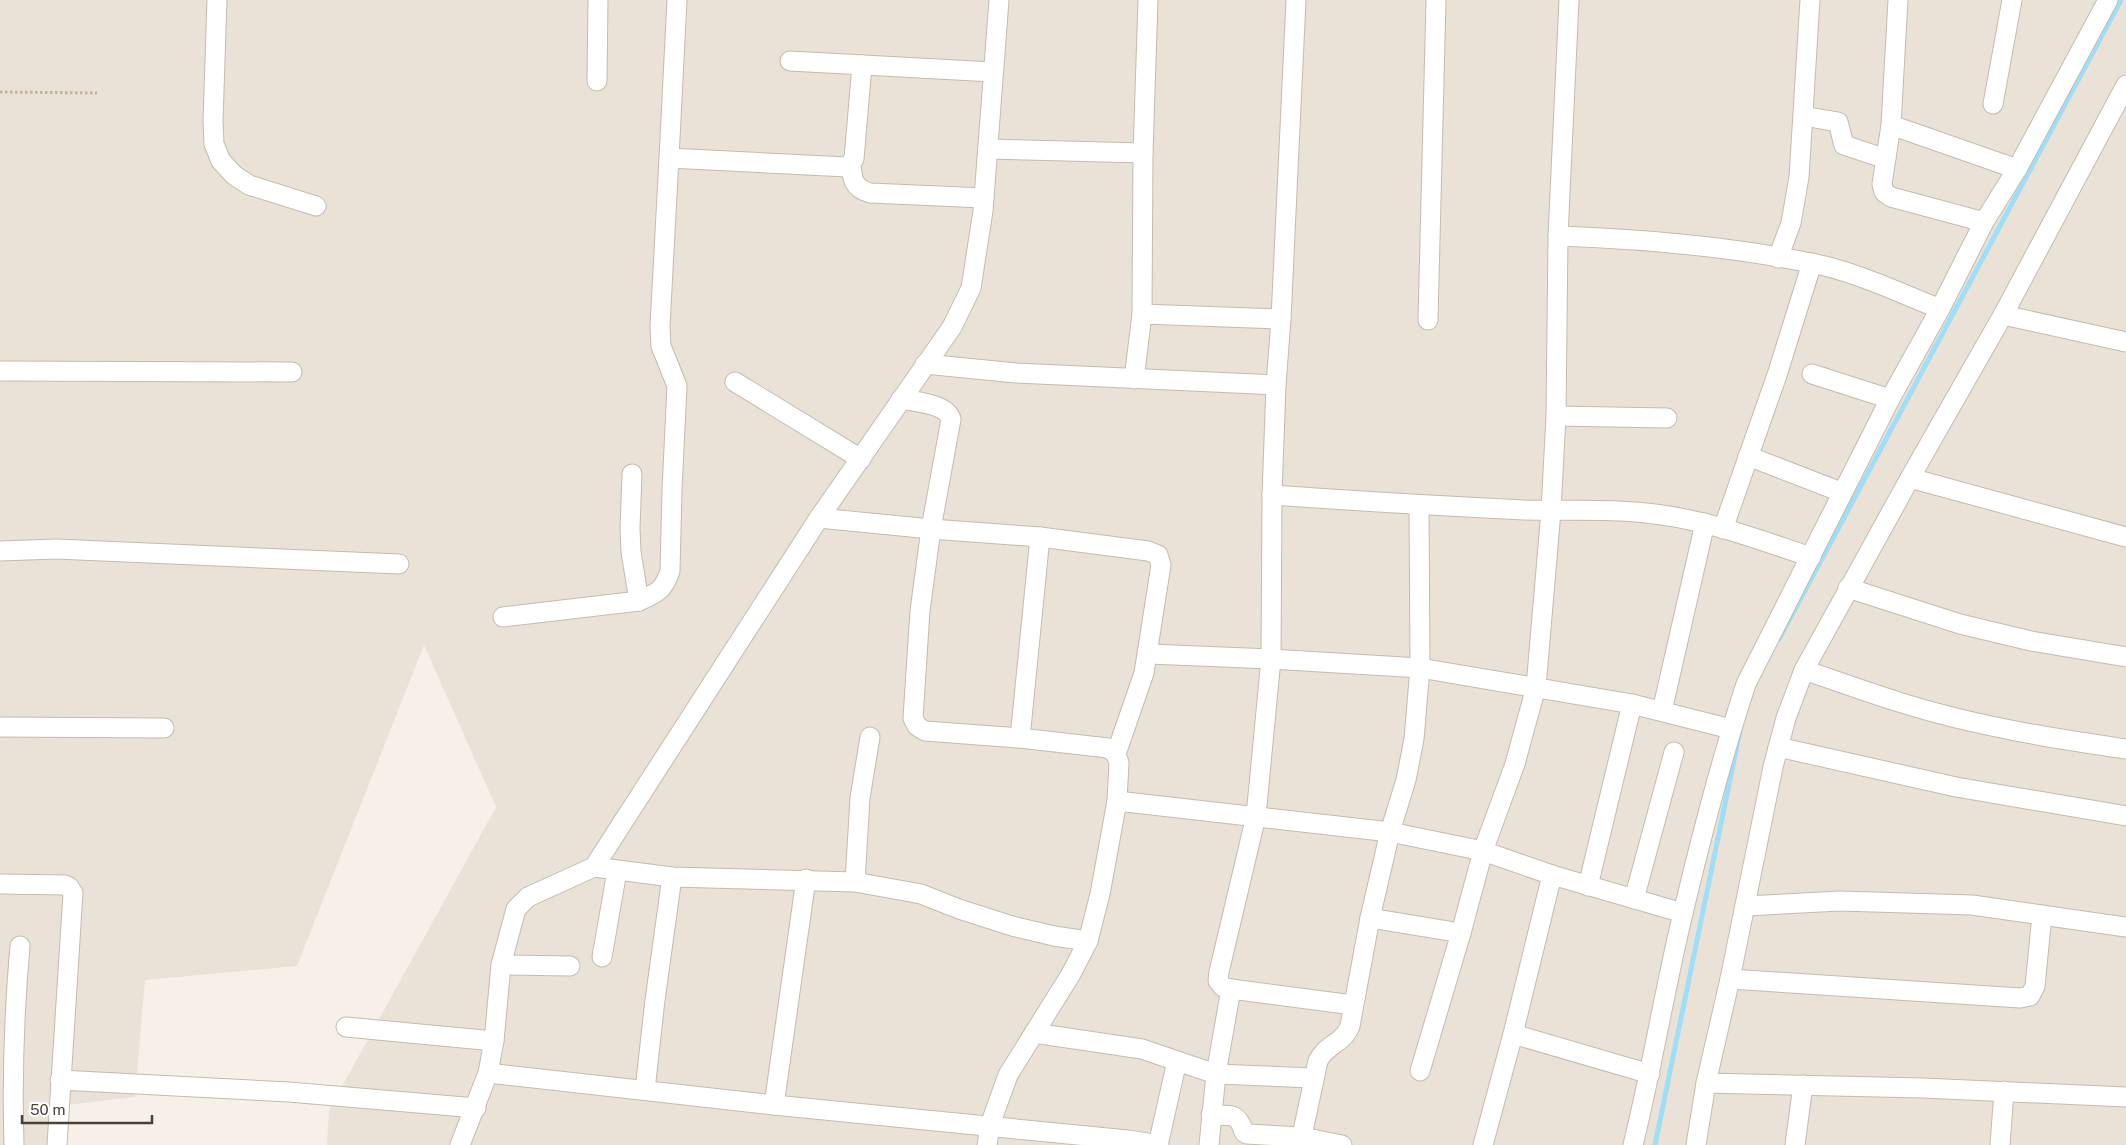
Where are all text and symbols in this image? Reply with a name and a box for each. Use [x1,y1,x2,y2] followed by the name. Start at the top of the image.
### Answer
[22,1092,152,1124] scale bar
[30,1101,65,1118] text: 50 m

